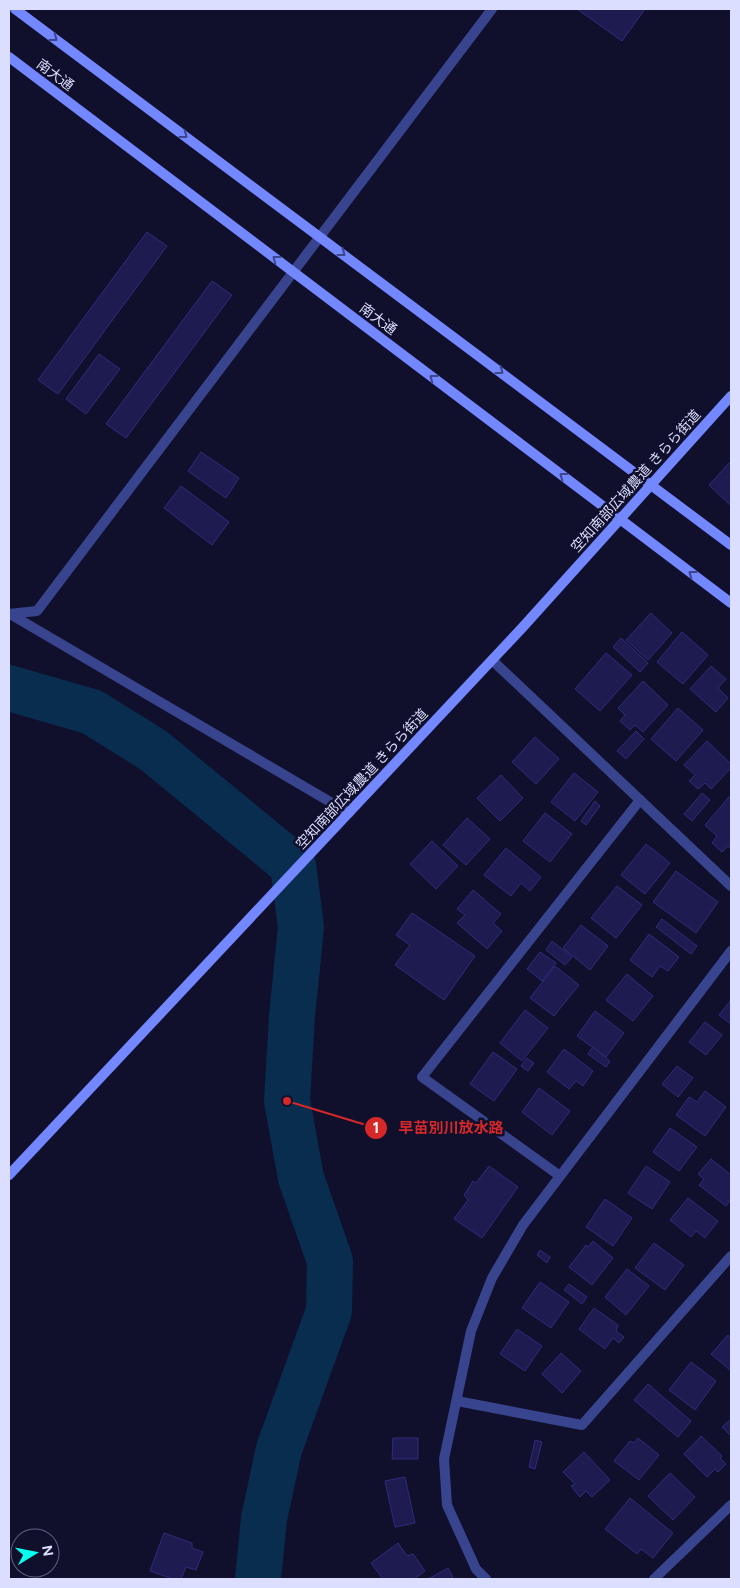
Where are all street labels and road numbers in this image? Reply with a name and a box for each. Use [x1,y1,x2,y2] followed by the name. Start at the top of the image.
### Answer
[33,56,77,94] street label: 南大通
[356,300,400,338] street label: 南大通
[568,406,704,556] street label: 空知南部広域農道 きらら街道
[293,705,431,853] street label: 空知南部広域農道 きらら街道

